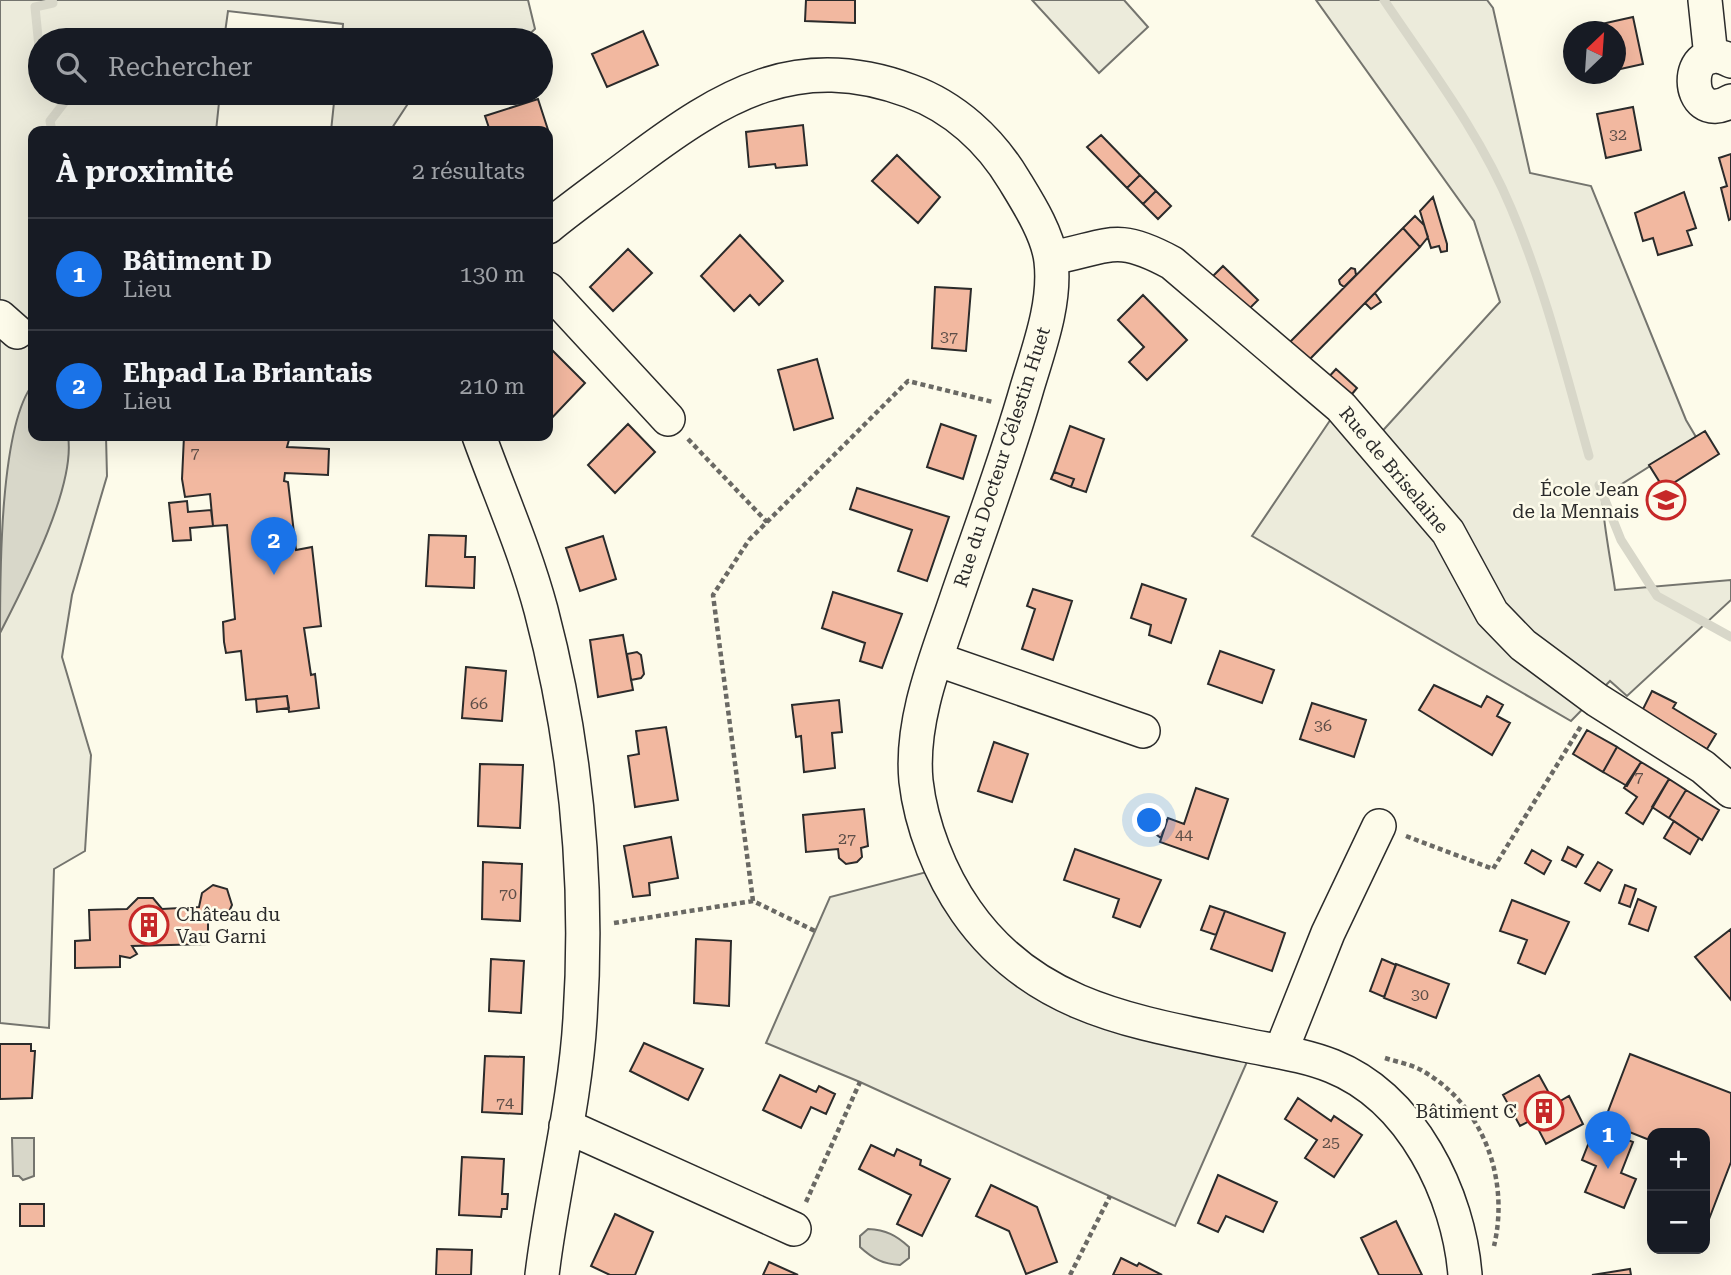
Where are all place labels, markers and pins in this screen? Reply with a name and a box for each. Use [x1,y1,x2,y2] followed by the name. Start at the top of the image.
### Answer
[1512,478,1639,523] place label: École Jean de la Mennais
[1645,479,1687,521] school or university icon: École Jean de la Mennais
[251,517,297,575] pin: 2
[176,903,280,948] place label: Château du Vau Garni
[128,904,170,946] building icon: Château du Vau Garni
[1523,1090,1565,1132] building icon: Bâtiment C
[1416,1100,1517,1123] place label: Bâtiment C
[1585,1111,1631,1169] pin: 1

